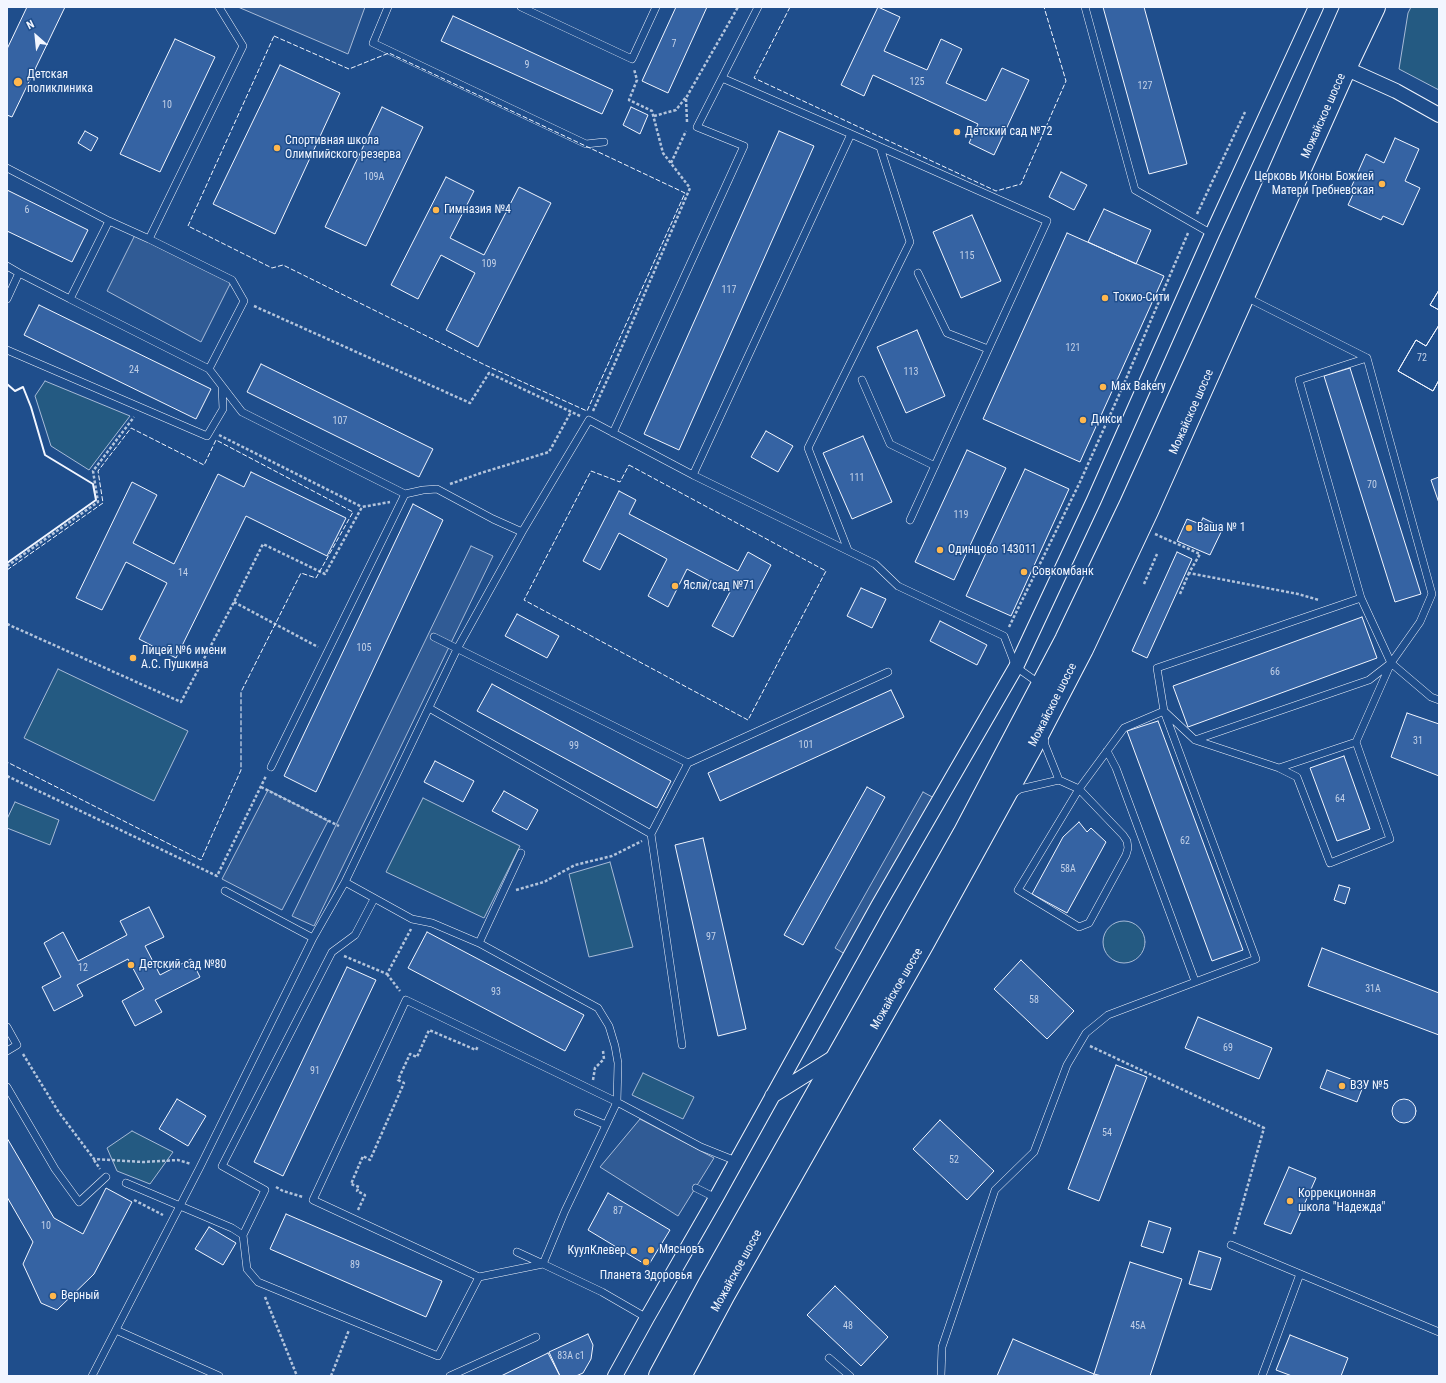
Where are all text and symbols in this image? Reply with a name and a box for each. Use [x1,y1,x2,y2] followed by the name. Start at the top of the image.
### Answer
[16,16,56,56] north arrow
[24,18,36,32] text: N
[672,38,676,50] house number: 7
[525,59,529,71] house number: 9
[27,68,93,96] place label: Детская поликлиника
[1299,71,1349,161] street label: Можайское шоссе
[12,76,24,88] marker: Детская поликлиника
[910,76,924,88] house number: 125
[1138,80,1152,92] house number: 127
[162,99,172,111] house number: 10
[965,125,1052,139] place label: Детский сад №72
[952,127,962,137] marker: Детский сад №72
[285,134,401,162] place label: Спортивная школа Олимпийского резерва
[272,143,282,153] marker: Спортивная школа Олимпийского резерва
[1254,170,1374,198] place label: Церковь Иконы Божией Матери Гребневская
[364,171,384,183] house number: 109А
[1377,179,1387,189] marker: Церковь Иконы Божией Матери Гребневская
[444,203,511,217] place label: Гимназия №4
[25,204,29,216] house number: 6
[431,205,441,215] marker: Гимназия №4
[960,250,974,262] house number: 115
[482,258,496,270] house number: 109
[722,284,736,296] house number: 117
[1113,291,1170,305] place label: Токио-Сити
[1100,293,1110,303] marker: Токио-Сити
[1066,342,1080,354] house number: 121
[1417,352,1427,364] house number: 72
[129,364,139,376] house number: 24
[904,366,918,378] house number: 113
[1167,367,1217,457] street label: Можайское шоссе
[1111,380,1166,394] place label: Max Bakery
[1098,382,1108,392] marker: Max Bakery
[1091,413,1122,427] place label: Дикси
[333,415,347,427] house number: 107
[1078,415,1088,425] marker: Дикси
[850,472,864,484] house number: 111
[1367,479,1377,491] house number: 70
[954,509,968,521] house number: 119
[1197,521,1246,535] place label: Ваша № 1
[1184,523,1194,533] marker: Ваша № 1
[948,543,1037,557] place label: Одинцово 143011
[935,545,945,555] marker: Одинцово 143011
[1032,565,1094,579] place label: Совкомбанк
[178,567,188,579] house number: 14
[1019,567,1029,577] marker: Совкомбанк
[683,579,755,593] place label: Ясли/сад №71
[670,581,680,591] marker: Ясли/сад №71
[357,642,371,654] house number: 105
[141,644,226,672] place label: Лицей №6 имени А.С. Пушкина
[128,653,138,663] marker: Лицей №6 имени А.С. Пушкина
[1026,661,1080,749] street label: Можайское шоссе
[1270,666,1280,678] house number: 66
[1413,735,1423,747] house number: 31
[799,739,813,751] house number: 101
[569,740,579,752] house number: 99
[1335,793,1345,805] house number: 64
[1180,835,1190,847] house number: 62
[1060,863,1076,875] house number: 58А
[706,931,716,943] house number: 97
[868,946,926,1032] street label: Можайское шоссе
[139,958,226,972] place label: Детский сад №80
[126,960,136,970] marker: Детский сад №80
[78,962,88,974] house number: 12
[1365,983,1381,995] house number: 31А
[491,986,501,998] house number: 93
[1029,994,1039,1006] house number: 58
[1223,1042,1233,1054] house number: 69
[310,1065,320,1077] house number: 91
[1350,1079,1389,1093] place label: ВЗУ №5
[1337,1081,1347,1091] marker: ВЗУ №5
[1102,1127,1112,1139] house number: 54
[949,1154,959,1166] house number: 52
[1298,1187,1385,1215] place label: Коррекционная школа "Надежда"
[1285,1196,1295,1206] marker: Коррекционная школа "Надежда"
[613,1205,623,1217] house number: 87
[41,1220,51,1232] house number: 10
[709,1227,765,1315] street label: Можайское шоссе
[659,1243,704,1257] place label: Мясновъ
[568,1244,626,1258] place label: КуулКлевер
[646,1245,656,1255] marker: Мясновъ
[629,1246,639,1256] marker: КуулКлевер
[641,1257,651,1267] marker: Планета Здоровья
[350,1259,360,1271] house number: 89
[600,1269,692,1283] place label: Планета Здоровья
[61,1289,99,1303] place label: Верный
[48,1291,58,1301] marker: Верный
[843,1320,853,1332] house number: 48
[1130,1320,1146,1332] house number: 45А
[557,1350,585,1362] house number: 83А с1

